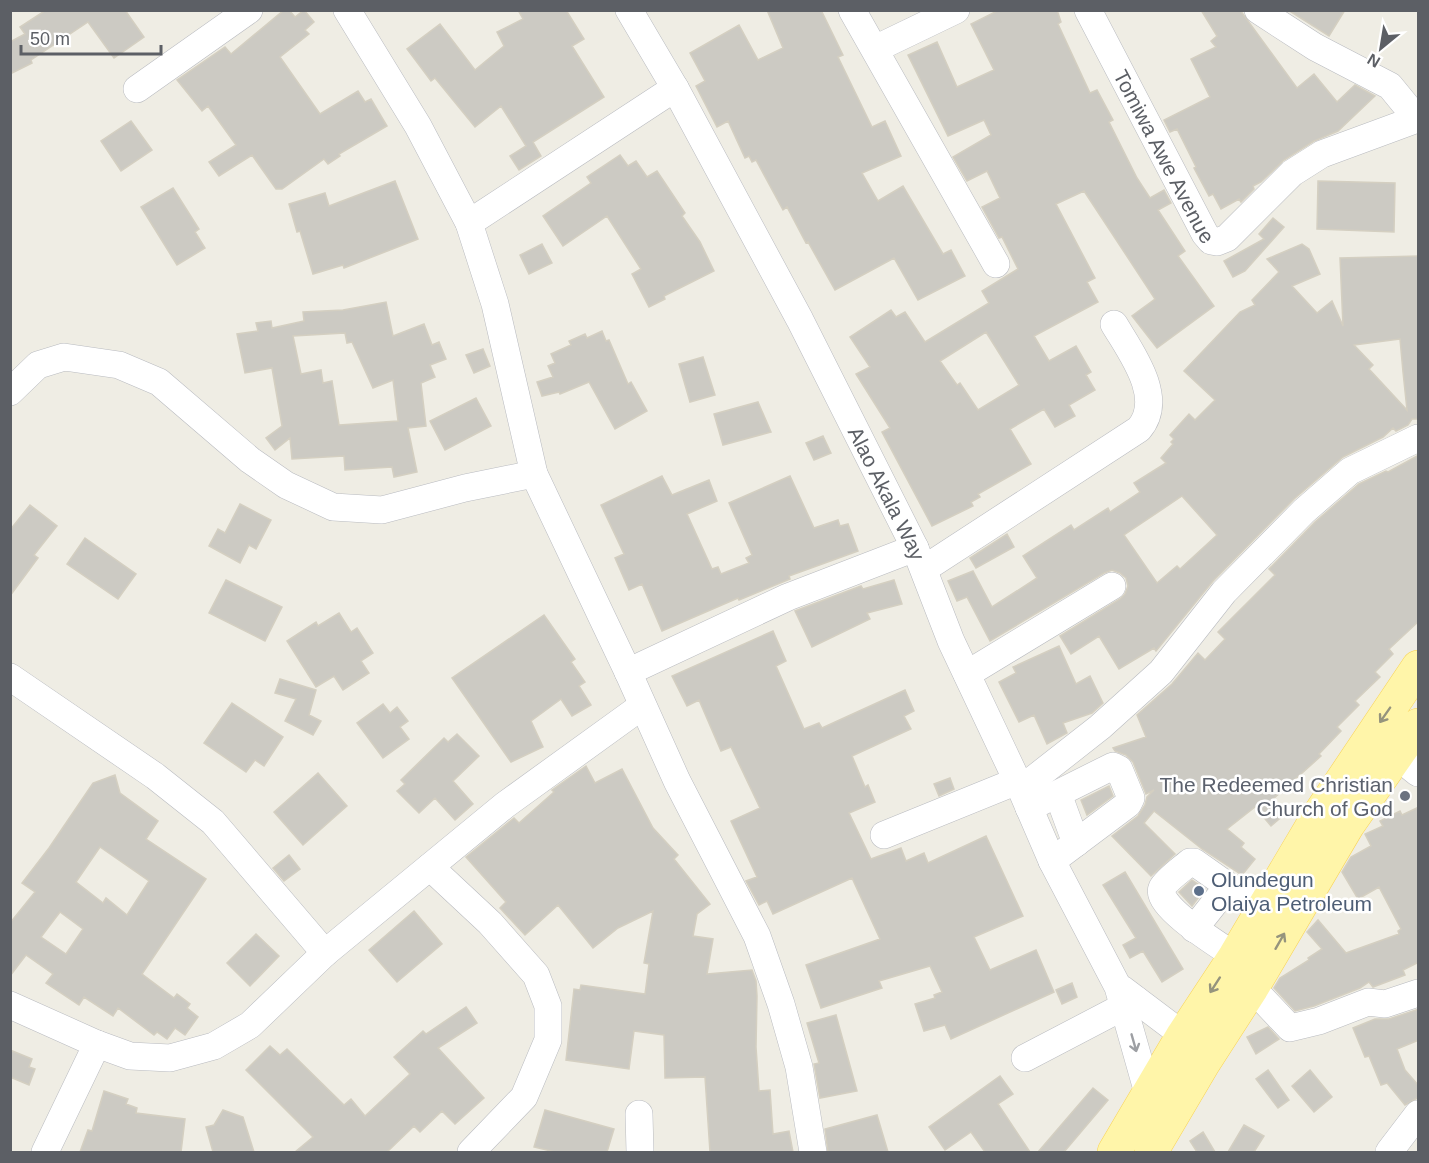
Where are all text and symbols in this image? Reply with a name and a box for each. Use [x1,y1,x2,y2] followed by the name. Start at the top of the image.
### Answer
[21,18,160,56] scale bar
[1351,18,1411,78] north arrow
[30,29,70,49] text: 50 m
[1364,50,1383,71] text: N
[1110,66,1219,248] street label: Tomiwa Awe Avenue
[844,423,930,564] street label: Alao Akala Way
[1379,707,1391,723] one-way arrow
[1160,773,1393,820] place label: The Redeemed Christian Church of God
[1398,789,1412,803] marker: The Redeemed Christian Church of God
[1211,868,1372,915] place label: Olundegun Olaiya Petroleum
[1192,884,1206,898] marker: Olundegun Olaiya Petroleum
[1274,933,1286,950] one-way arrow
[1209,977,1222,994] one-way arrow
[1129,1033,1140,1052] one-way arrow

